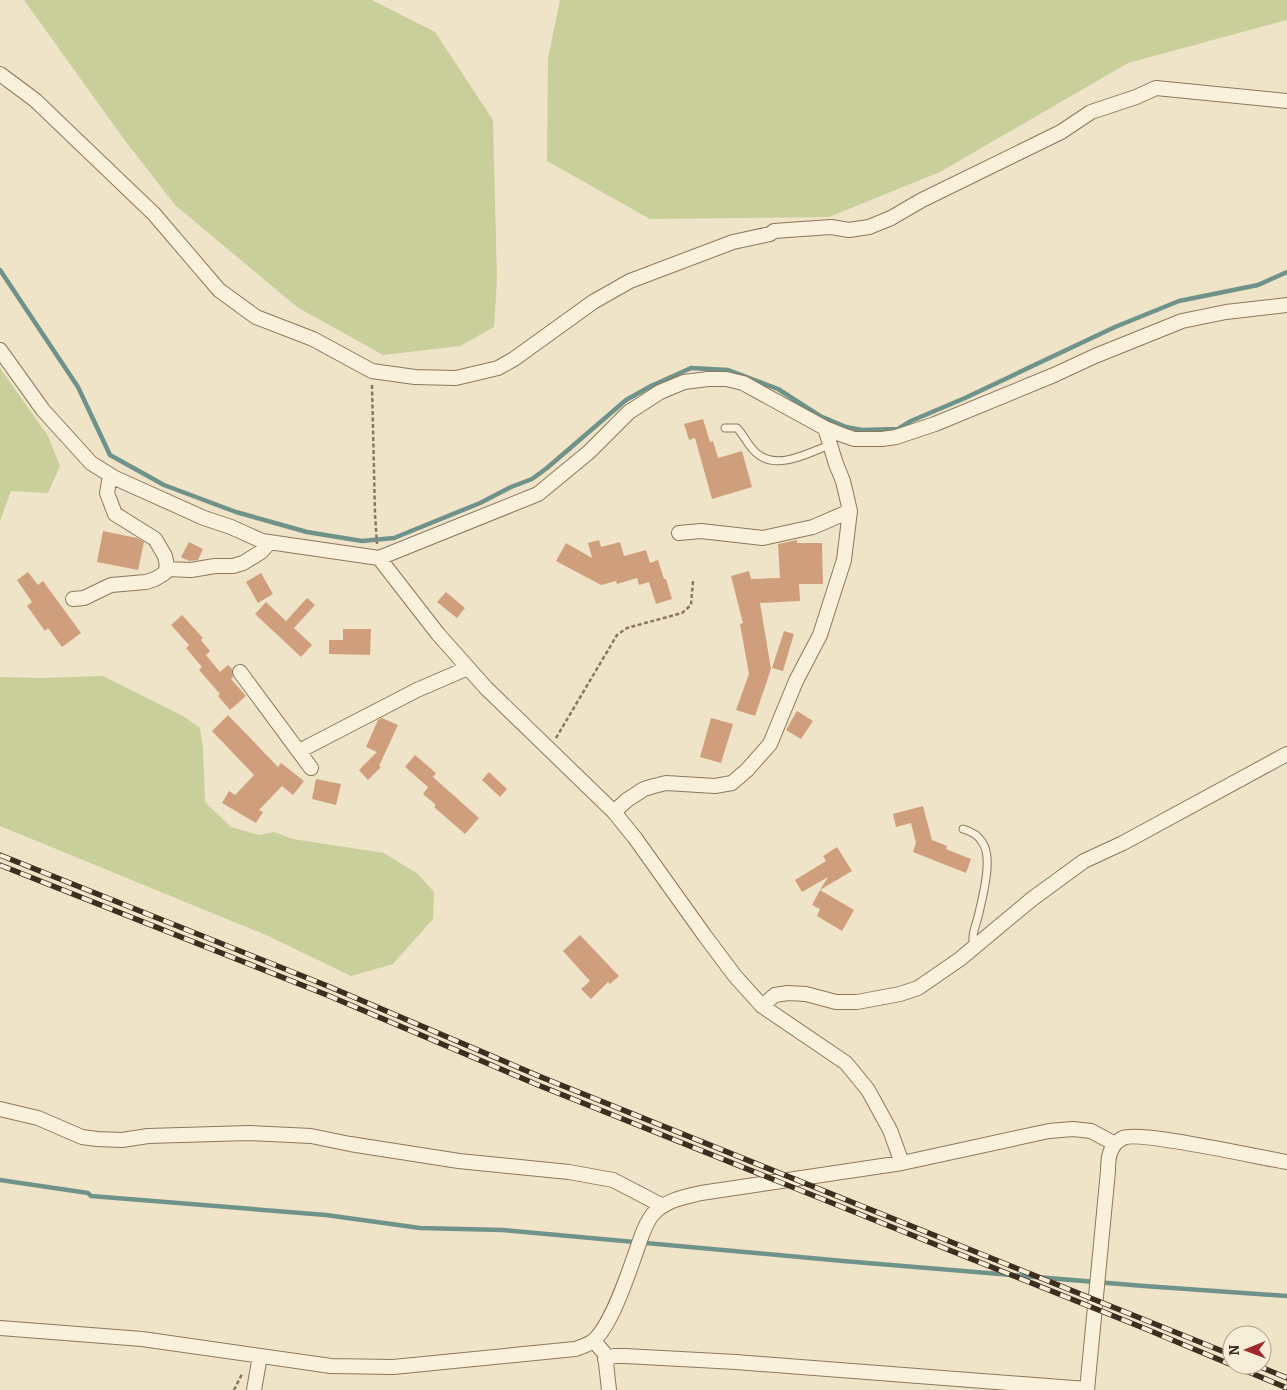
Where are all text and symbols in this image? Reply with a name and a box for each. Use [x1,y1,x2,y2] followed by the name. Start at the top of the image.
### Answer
[1222,1325,1272,1375] north arrow
[1226,1344,1243,1356] text: N

